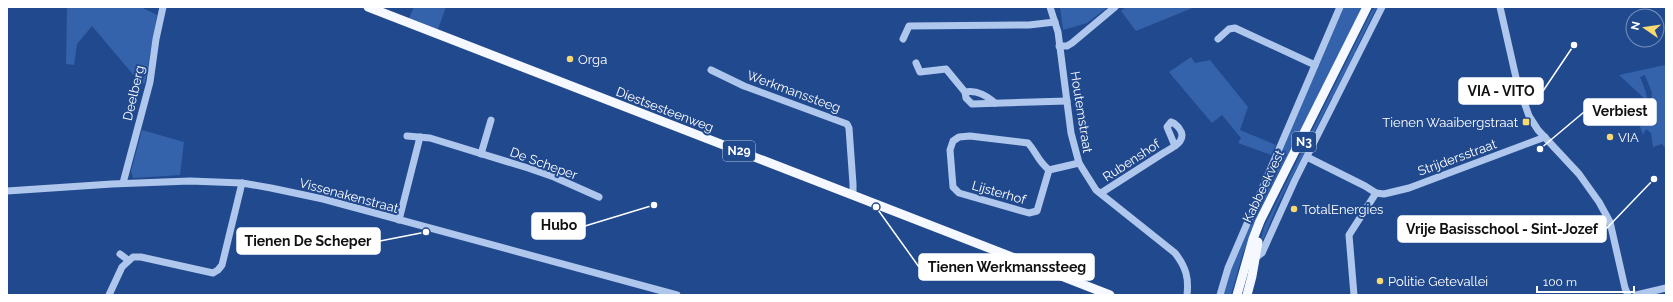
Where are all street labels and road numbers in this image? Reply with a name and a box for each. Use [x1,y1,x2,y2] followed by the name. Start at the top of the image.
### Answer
[120,64,147,122] street label: Deelberg
[745,68,843,115] street label: Werkmanssteeg
[1068,70,1095,155] street label: Houtemstraat
[614,84,716,135] street label: Diestsesteenweg
[1292,132,1316,152] road number: N3
[1100,136,1163,184] street label: Rubenshof
[1416,136,1499,179] street label: Strijdersstraat
[723,141,755,161] road number: N29
[508,144,580,183] street label: De Scheper
[1239,147,1288,225] street label: Kabbeekvest
[298,175,401,216] street label: Vissenakenstraat
[970,178,1028,208] street label: Lijsterhof

